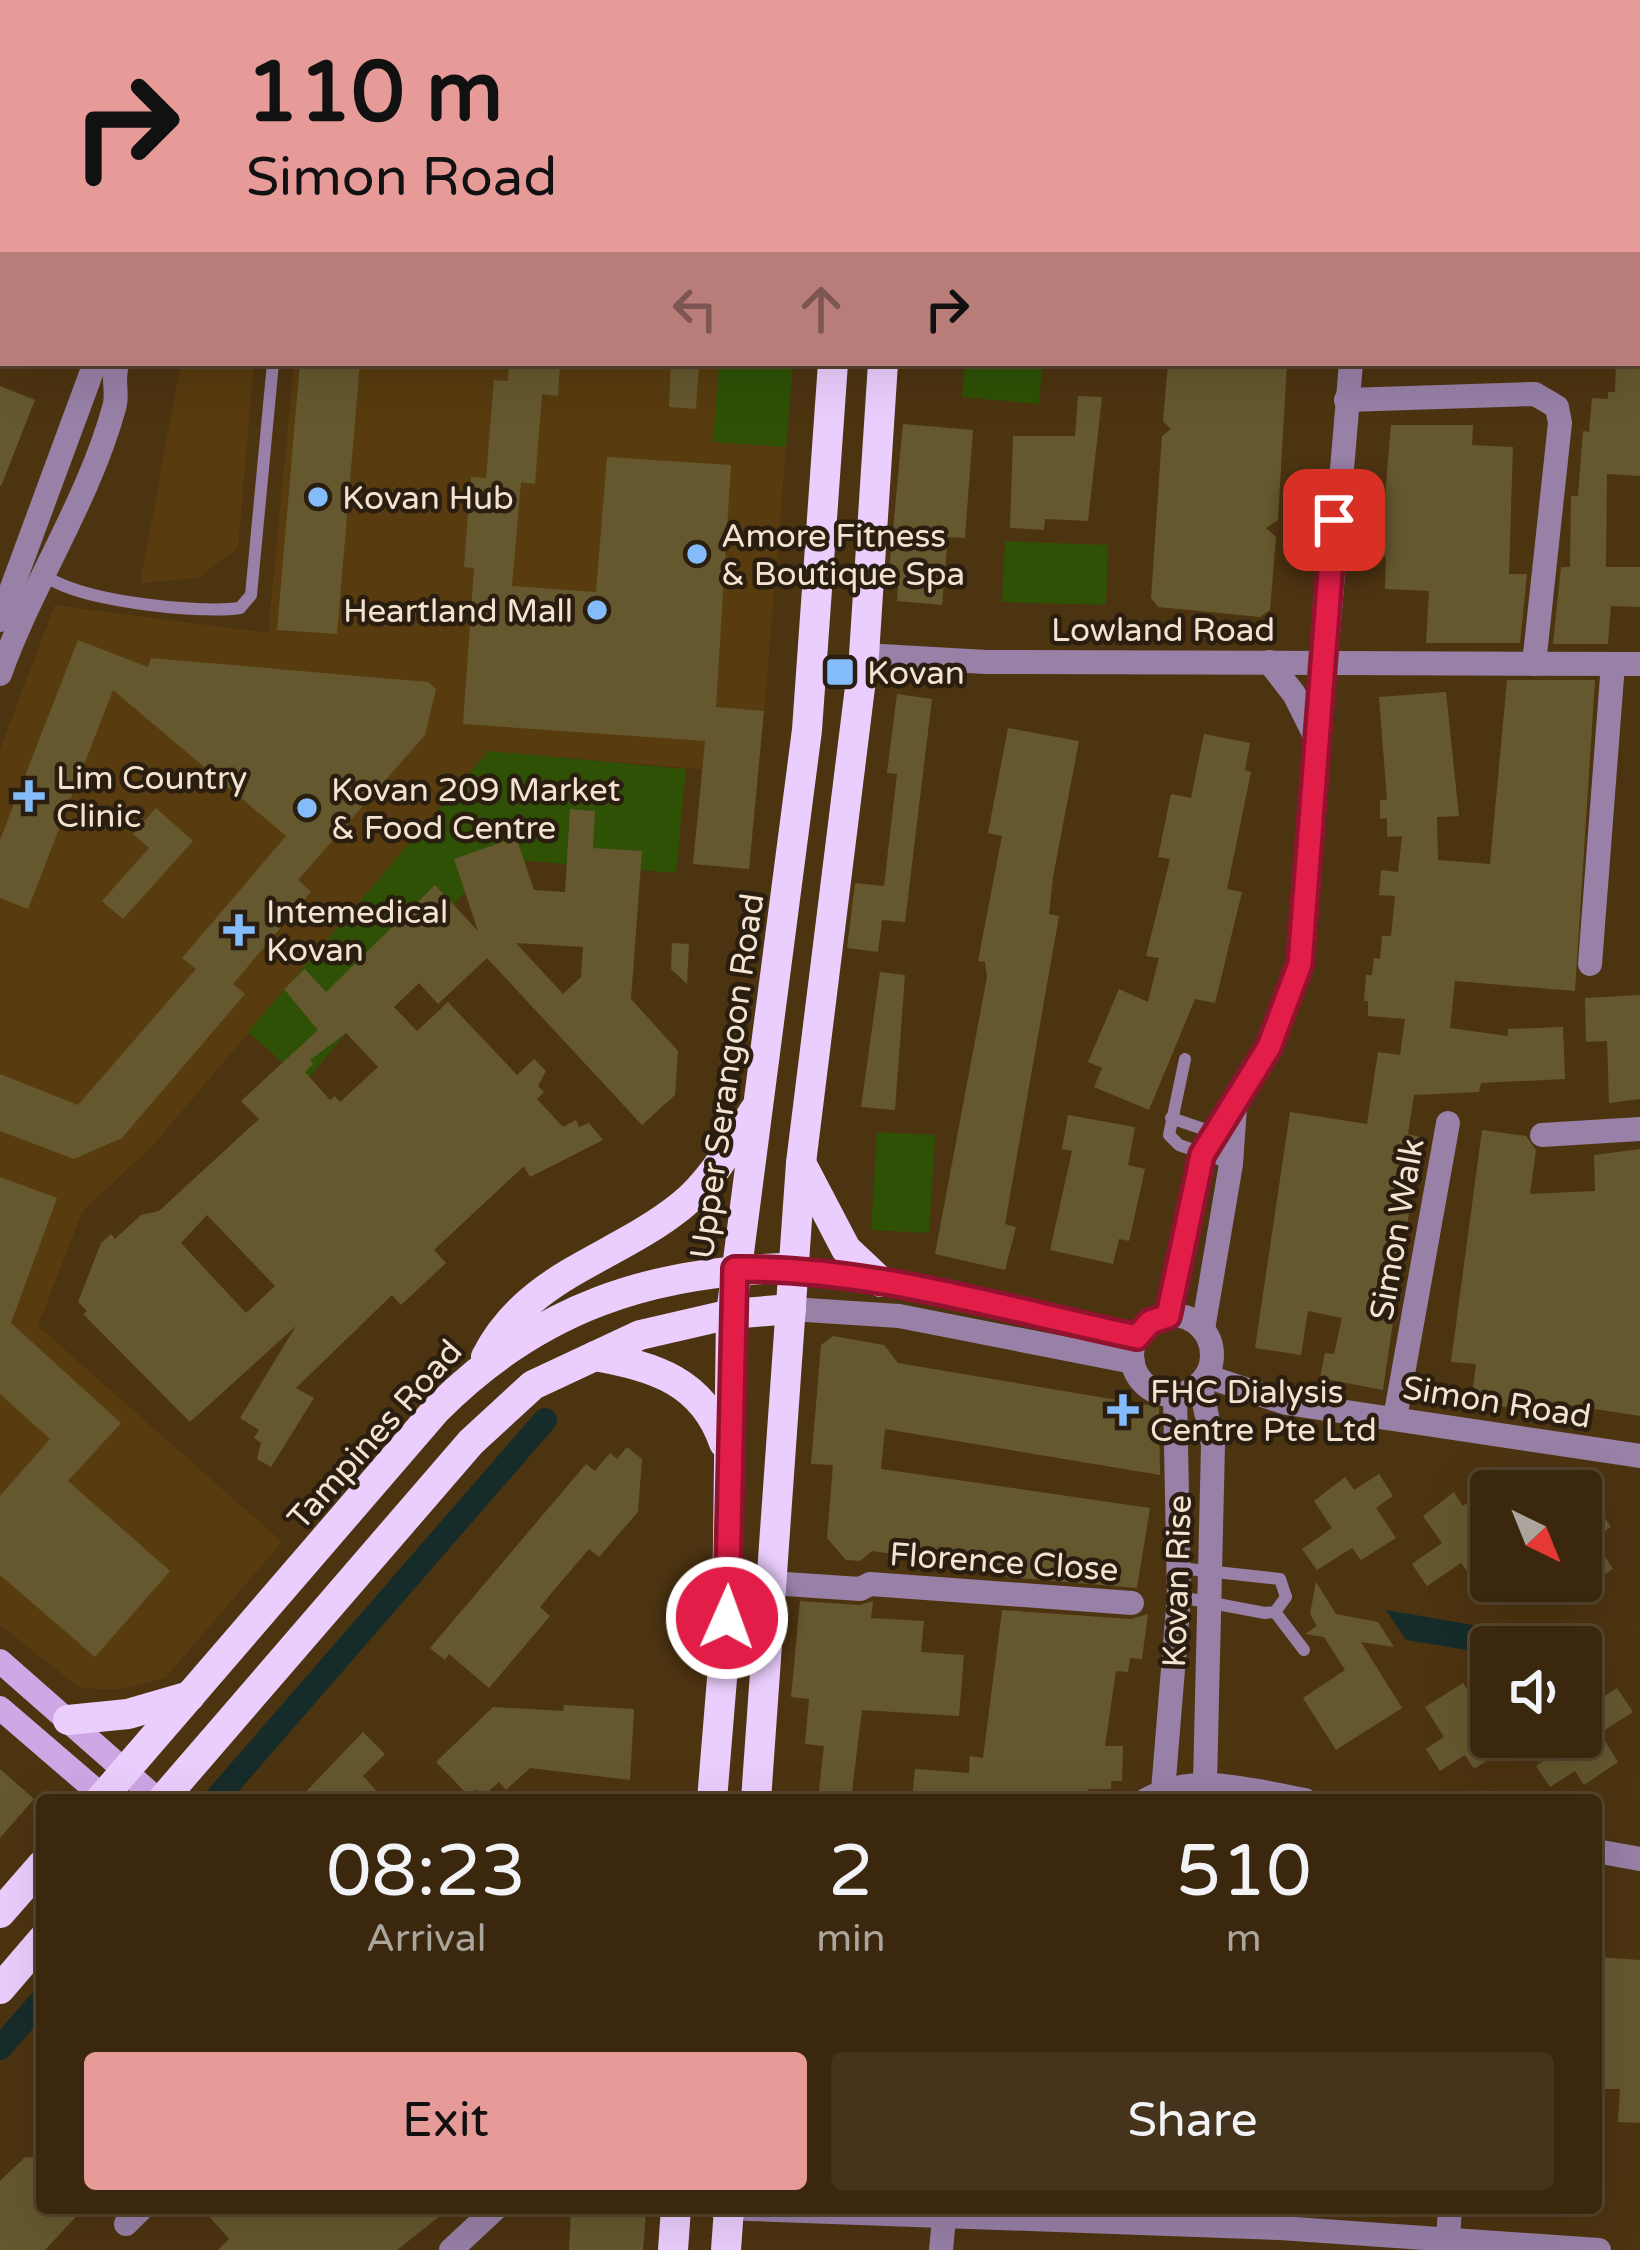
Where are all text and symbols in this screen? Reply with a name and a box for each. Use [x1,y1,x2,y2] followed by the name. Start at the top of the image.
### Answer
[246,43,503,144] text: 110 m
[48,48,204,204] icon: right
[246,145,557,210] text: Simon Road
[662,276,728,342] icon: left
[788,276,854,342] icon: ahead
[914,276,980,342] icon: right
[1283,469,1385,571] pin
[342,479,514,518] place label: Kovan Hub
[305,484,331,510] marker: Kovan Hub
[1301,487,1367,553] icon: arrive
[721,517,965,594] place label: Amore Fitness & Boutique Spa
[684,541,710,567] marker: Amore Fitness & Boutique Spa
[343,592,573,631] place label: Heartland Mall
[584,597,610,623] marker: Heartland Mall
[1051,611,1275,650] street label: Lowland Road
[867,654,965,693] place label: Kovan
[824,656,856,688] marker: Kovan
[56,759,247,836] place label: Lim Country Clinic
[331,771,620,848] place label: Kovan 209 Market & Food Centre
[13,780,45,812] marker: Lim Country Clinic
[294,795,320,821] marker: Kovan 209 Market & Food Centre
[683,891,772,1262] street label: Upper Serangoon Road
[266,893,448,970] place label: Intemedical Kovan
[223,914,255,946] marker: Intemedical Kovan
[1362,1135,1433,1323] street label: Simon Walk
[280,1332,470,1538] street label: Tampines Road
[1400,1368,1594,1437] street label: Simon Road
[1150,1373,1377,1450] place label: FHC Dialysis Centre Pte Ltd
[1107,1394,1139,1426] marker: FHC Dialysis Centre Pte Ltd
[1470,1470,1602,1602] north arrow
[1470,1470,1602,1758] map controls
[1155,1494,1200,1668] street label: Kovan Rise
[888,1535,1120,1590] street label: Florence Close
[664,1555,790,1681] position arrow
[1470,1626,1602,1758] button: sound
[326,1829,526,1916] text: 08:23
[828,1829,874,1916] text: 2
[1176,1829,1312,1916] text: 510
[366,1915,486,1962] text: Arrival
[816,1915,886,1962] text: min
[1226,1915,1262,1962] text: m
[84,2052,807,2190] button: Exit
[831,2052,1554,2190] button: Share

